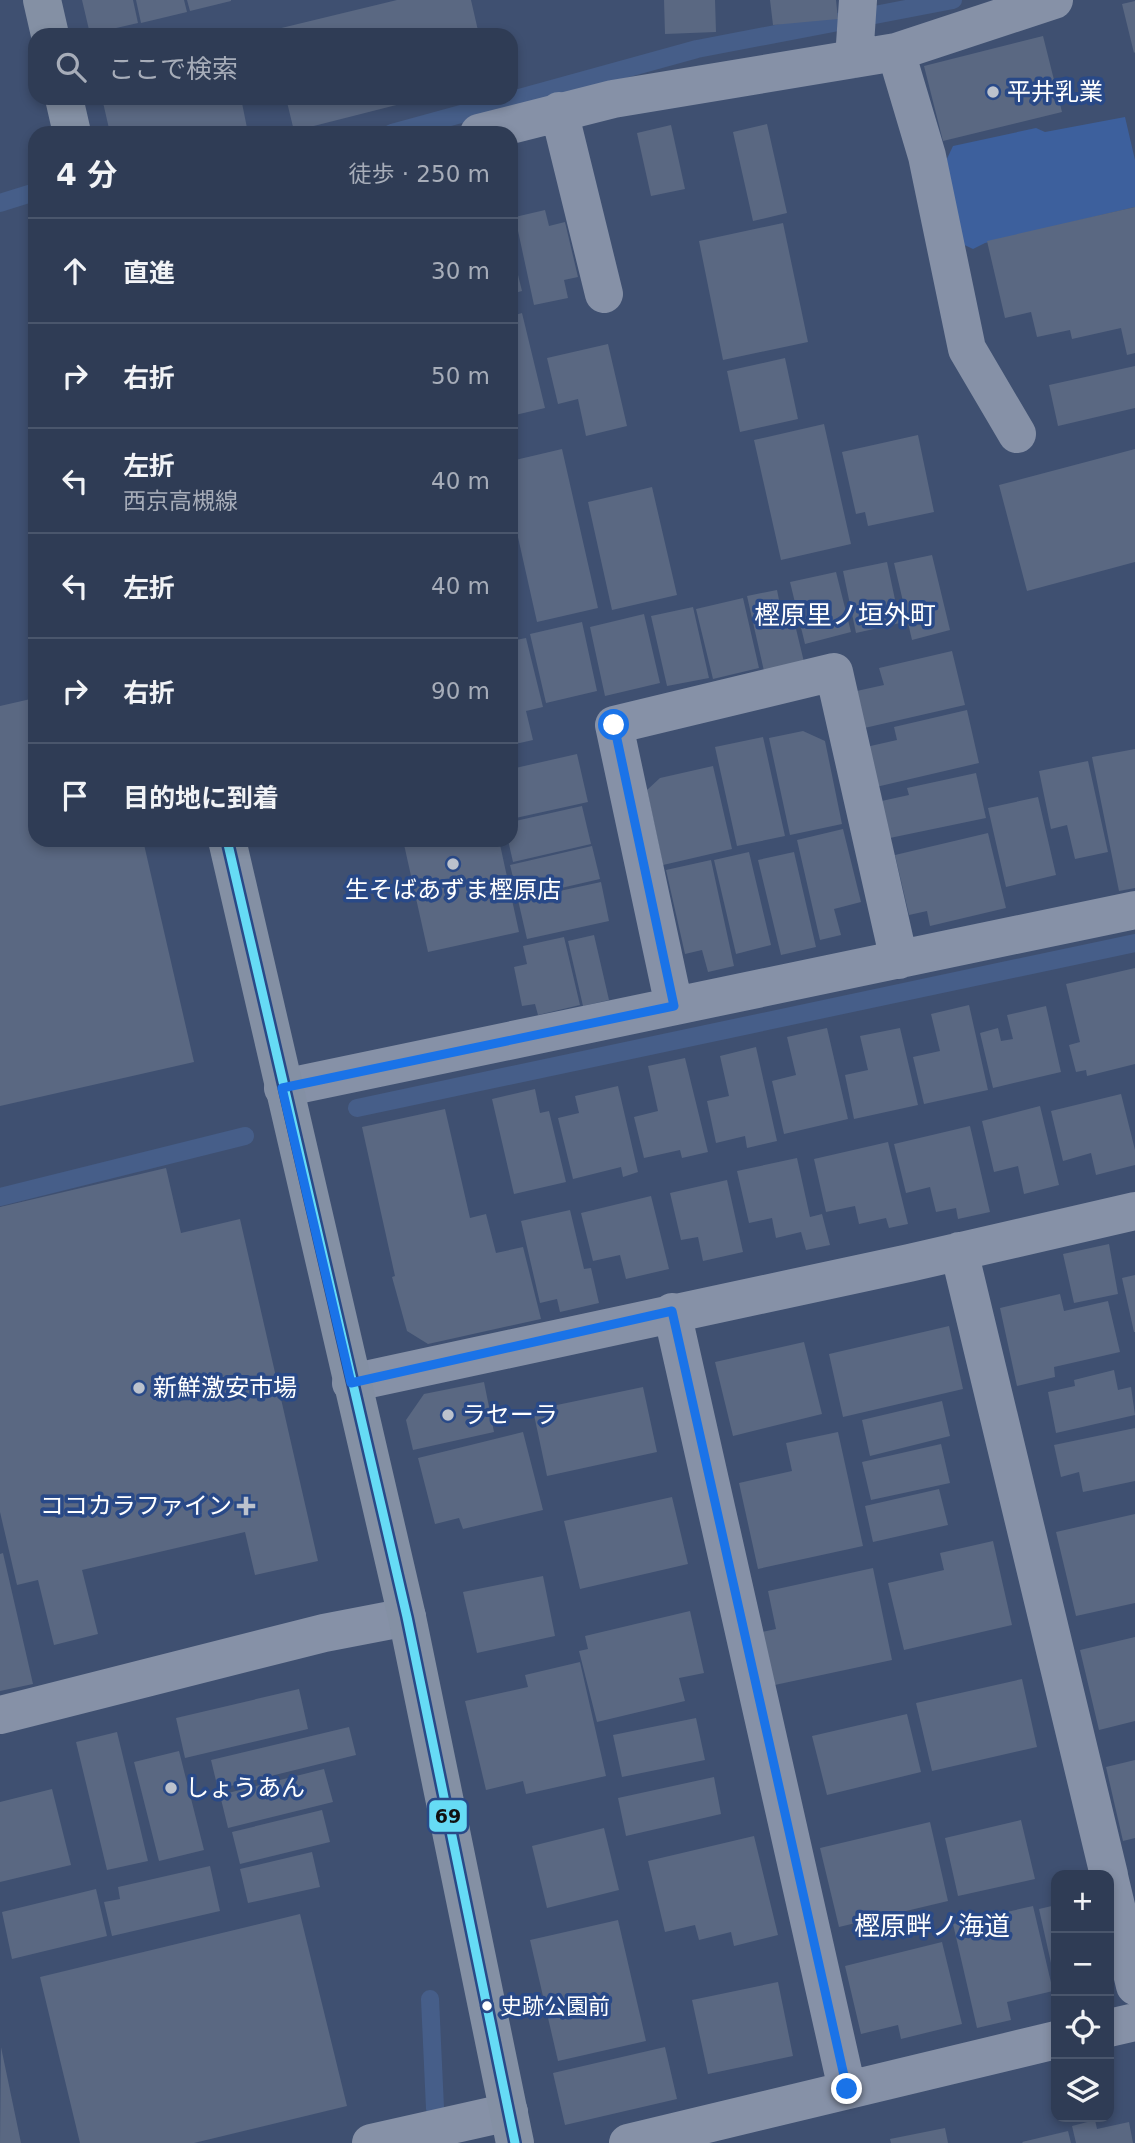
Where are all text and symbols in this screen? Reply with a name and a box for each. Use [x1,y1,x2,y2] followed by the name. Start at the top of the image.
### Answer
[28,28,518,105] search box
[52,48,90,86] icon: search
[108,54,238,84] text: ここで検索
[1007,78,1103,106] place label: 平井乳業
[985,84,1001,100] marker: 平井乳業
[56,157,117,192] text: 4 分
[348,161,490,187] text: 徒歩 · 250 m
[56,252,94,290] icon: ahead
[123,258,175,288] text: 直進
[431,258,490,284] text: 30 m
[56,357,94,395] icon: right
[123,363,175,393] text: 右折
[431,363,490,389] text: 50 m
[123,451,175,481] text: 左折
[56,462,94,500] icon: left
[431,468,490,494] text: 40 m
[123,488,238,514] text: 西京高槻線
[56,567,94,605] icon: left
[123,573,175,603] text: 左折
[431,573,490,599] text: 40 m
[754,600,936,630] district label: 樫原里ノ垣外町
[56,672,94,710] icon: right
[123,678,175,708] text: 右折
[431,678,490,704] text: 90 m
[598,709,629,740] route start
[56,777,94,815] icon: arrive
[123,783,279,813] text: 目的地に到着
[445,856,461,872] marker: 生そばあずま樫原店
[345,876,561,904] place label: 生そばあずま樫原店
[153,1374,297,1402] place label: 新鮮激安市場
[131,1380,147,1396] marker: 新鮮激安市場
[462,1401,558,1429] place label: ラセーラ
[440,1407,456,1423] marker: ラセーラ
[40,1492,232,1520] place label: ココカラファイン
[238,1498,254,1514] marker: ココカラファイン
[185,1774,305,1802] place label: しょうあん
[163,1780,179,1796] marker: しょうあん
[428,1799,468,1833] line badge: 69
[435,1805,461,1827] text: 69
[1051,1870,1114,2122] map controls
[1051,1870,1114,1933] button: +
[854,1911,1010,1941] district label: 樫原畔ノ海道
[1051,1933,1114,1996] button: −
[500,1994,610,2019] place label: 史跡公園前
[1051,1996,1114,2059] button: locate
[480,1999,494,2013] marker: 史跡公園前
[1051,2059,1114,2122] button: layers
[831,2073,862,2104] route end

